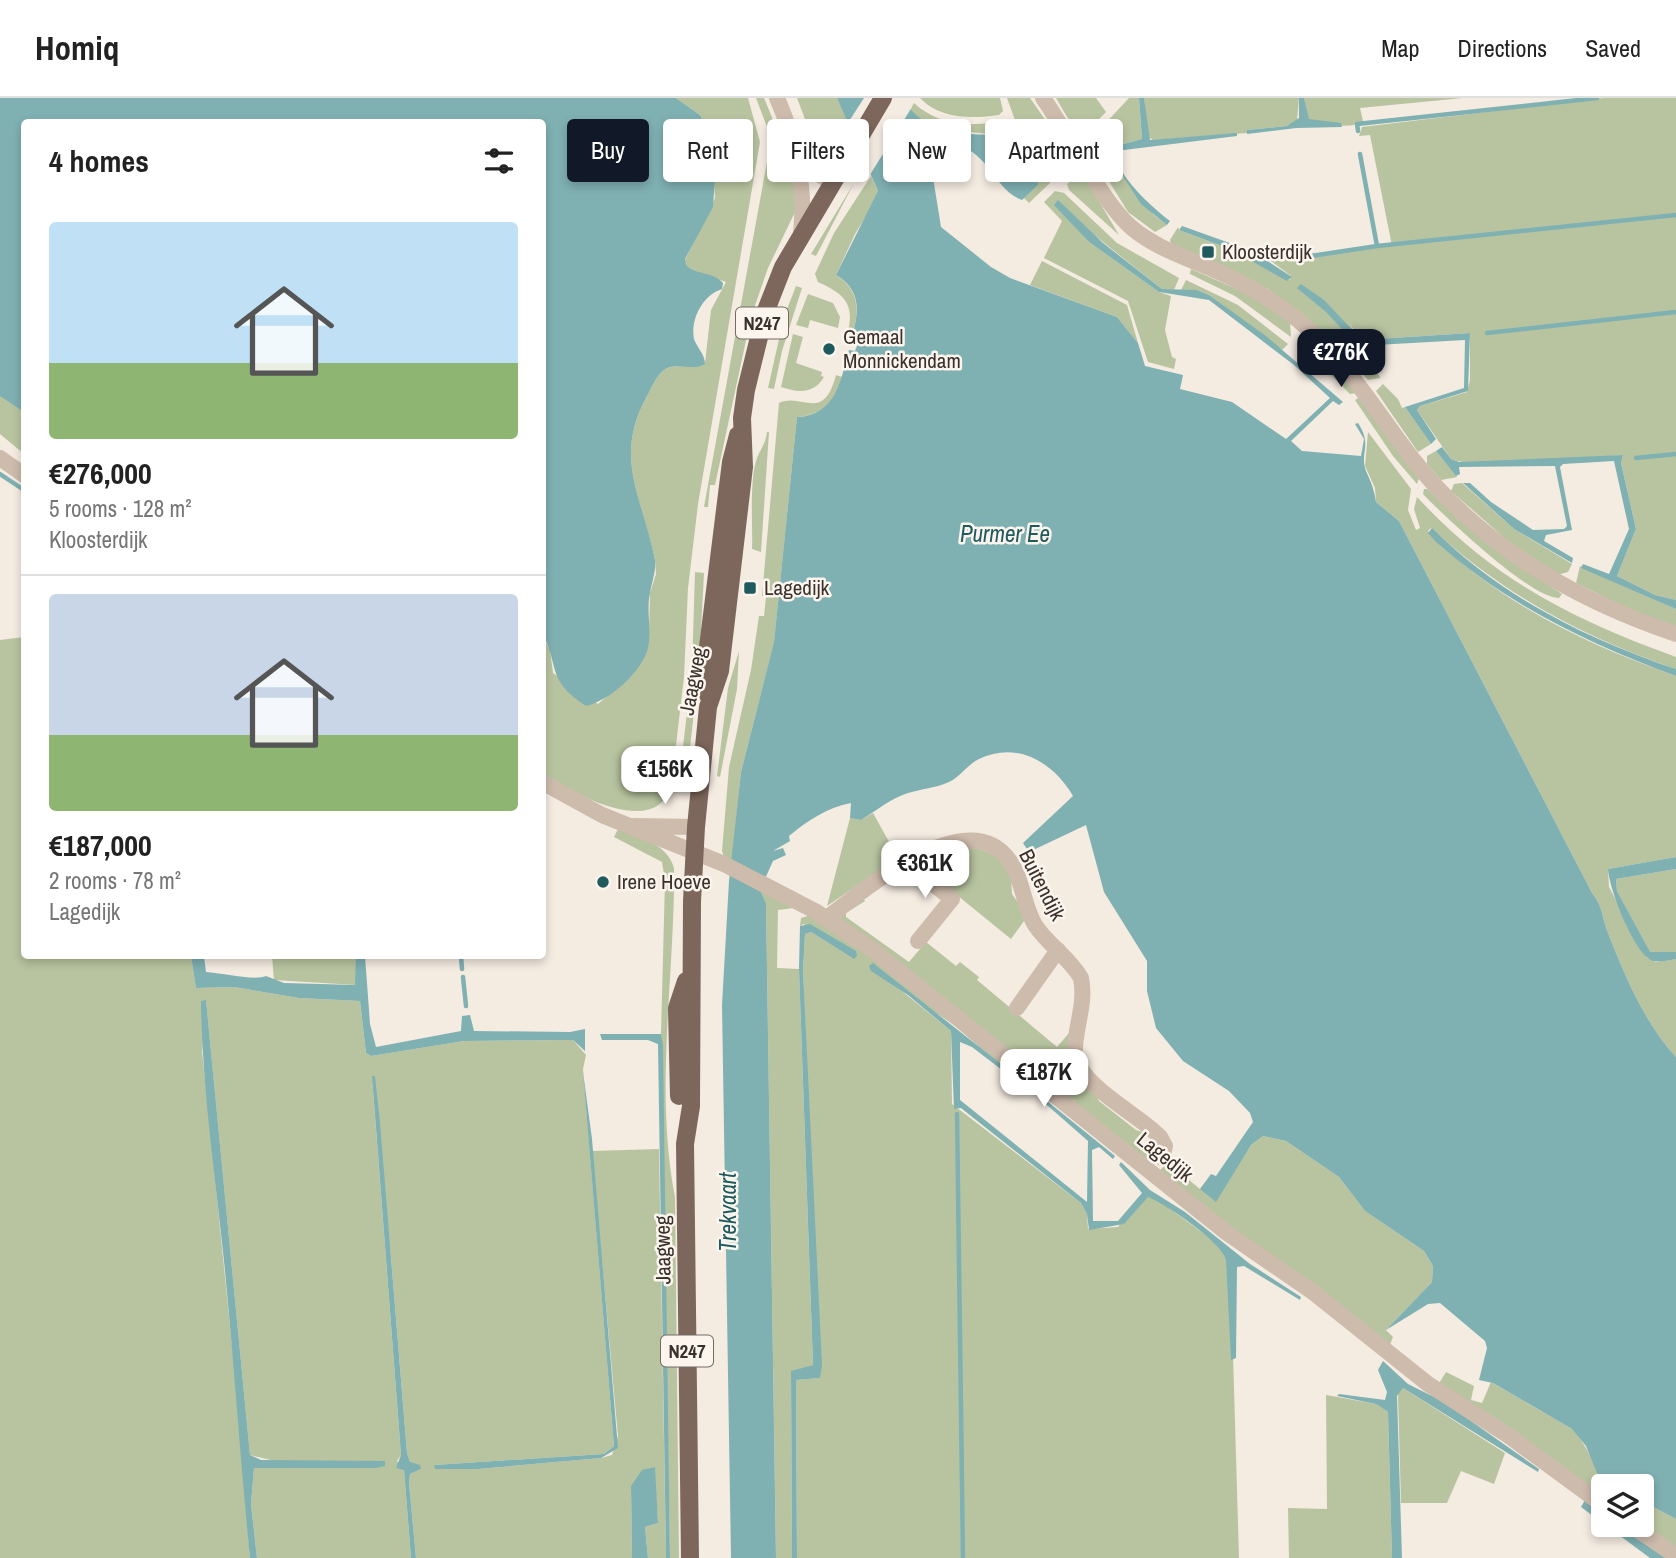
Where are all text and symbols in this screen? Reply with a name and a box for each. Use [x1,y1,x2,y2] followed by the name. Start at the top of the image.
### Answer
[35,26,119,70] text: Homiq
[1381,32,1419,64] text: Map
[1457,32,1547,64] text: Directions
[1585,32,1641,64] text: Saved
[567,119,649,182] chip: Buy
[663,119,753,182] chip: Rent
[767,119,869,182] chip: Filters
[883,119,971,182] chip: New
[985,119,1123,182] chip: Apartment
[49,141,149,181] text: 4 homes
[480,142,518,180] icon: filters
[1222,237,1312,266] place label: Kloosterdijk
[1200,244,1216,260] marker: Kloosterdijk
[221,268,347,394] icon: home
[736,308,788,339] road number: N247
[843,322,961,375] place label: Gemaal Monnickendam
[1292,330,1390,389] pin: €276K
[1313,336,1369,367] text: €276K
[821,341,837,357] marker: Gemaal Monnickendam
[49,453,152,493] text: €276,000
[49,493,192,524] text: 5 rooms · 128 m²
[960,518,1050,549] water label: Purmer Ee
[49,524,148,555] text: Kloosterdijk
[764,573,829,602] place label: Lagedijk
[742,580,758,596] marker: Lagedijk
[221,640,347,766] icon: home
[672,644,713,717] street label: Jaagweg
[616,746,714,806] pin: €156K
[637,753,693,784] text: €156K
[49,825,152,865] text: €187,000
[876,840,974,900] pin: €361K
[1012,844,1073,926] street label: Buitendijk
[897,847,953,878] text: €361K
[49,865,181,896] text: 2 rooms · 78 m²
[617,867,711,896] place label: Irene Hoeve
[595,874,611,890] marker: Irene Hoeve
[49,896,120,927] text: Lagedijk
[995,1049,1093,1109] pin: €187K
[1016,1056,1072,1087] text: €187K
[1131,1125,1200,1189] street label: Lagedijk
[712,1172,743,1251] water label: Trekvaart
[647,1215,678,1285] street label: Jaagweg
[661,1336,713,1366] road number: N247
[1591,1474,1654,1537] map controls
[1591,1474,1654,1537] button: layers

